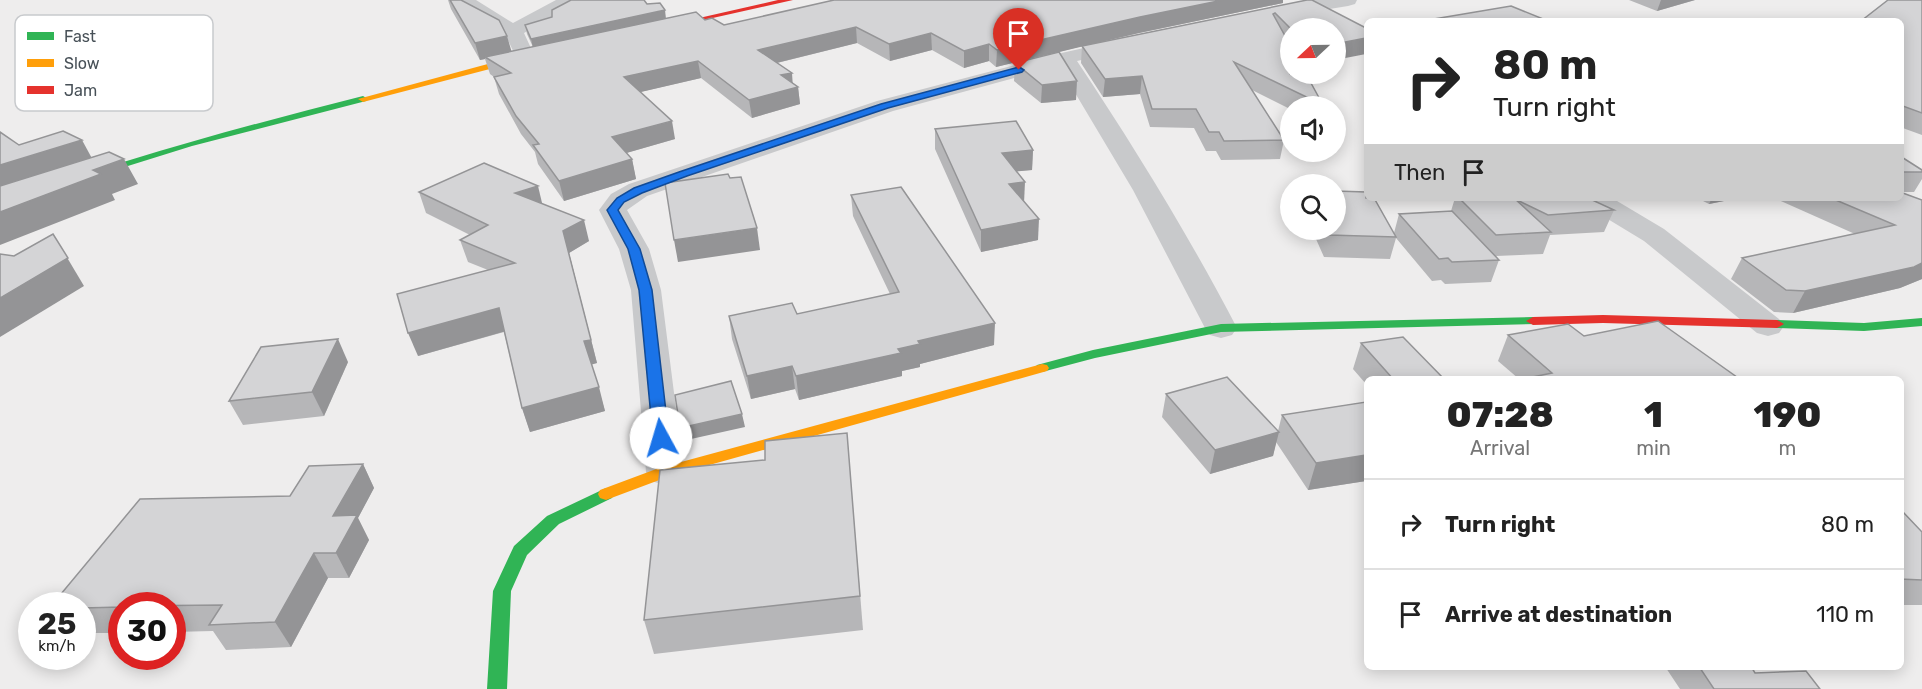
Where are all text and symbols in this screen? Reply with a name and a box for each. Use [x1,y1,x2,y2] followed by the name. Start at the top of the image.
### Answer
[993,8,1044,70] pin
[15,15,213,111] legend
[1002,17,1035,50] icon: arrive
[1280,18,1346,84] north arrow
[1280,18,1346,240] map controls
[64,27,96,46] text: Fast
[1493,40,1597,90] text: 80 m
[1394,42,1472,120] icon: right
[64,54,100,73] text: Slow
[64,81,97,100] text: Jam
[1493,91,1616,123] text: Turn right
[1280,96,1346,162] button: sound
[1457,156,1490,189] icon: arrive
[1394,159,1445,186] text: Then
[1280,174,1346,240] button: search
[1447,393,1554,436] text: 07:28
[1644,393,1663,436] text: 1
[1753,393,1821,436] text: 190
[629,406,693,470] position arrow
[1470,436,1530,460] text: Arrival
[1636,436,1671,460] text: min
[1779,436,1796,460] text: m
[1394,508,1427,541] icon: right
[1445,511,1555,538] text: Turn right
[1821,511,1874,538] text: 80 m
[108,592,186,670] speed limit sign: 30
[1394,598,1427,631] icon: arrive
[1445,601,1672,628] text: Arrive at destination
[1816,601,1874,628] text: 110 m
[38,606,76,642] text: 25
[38,637,76,655] text: km/h

